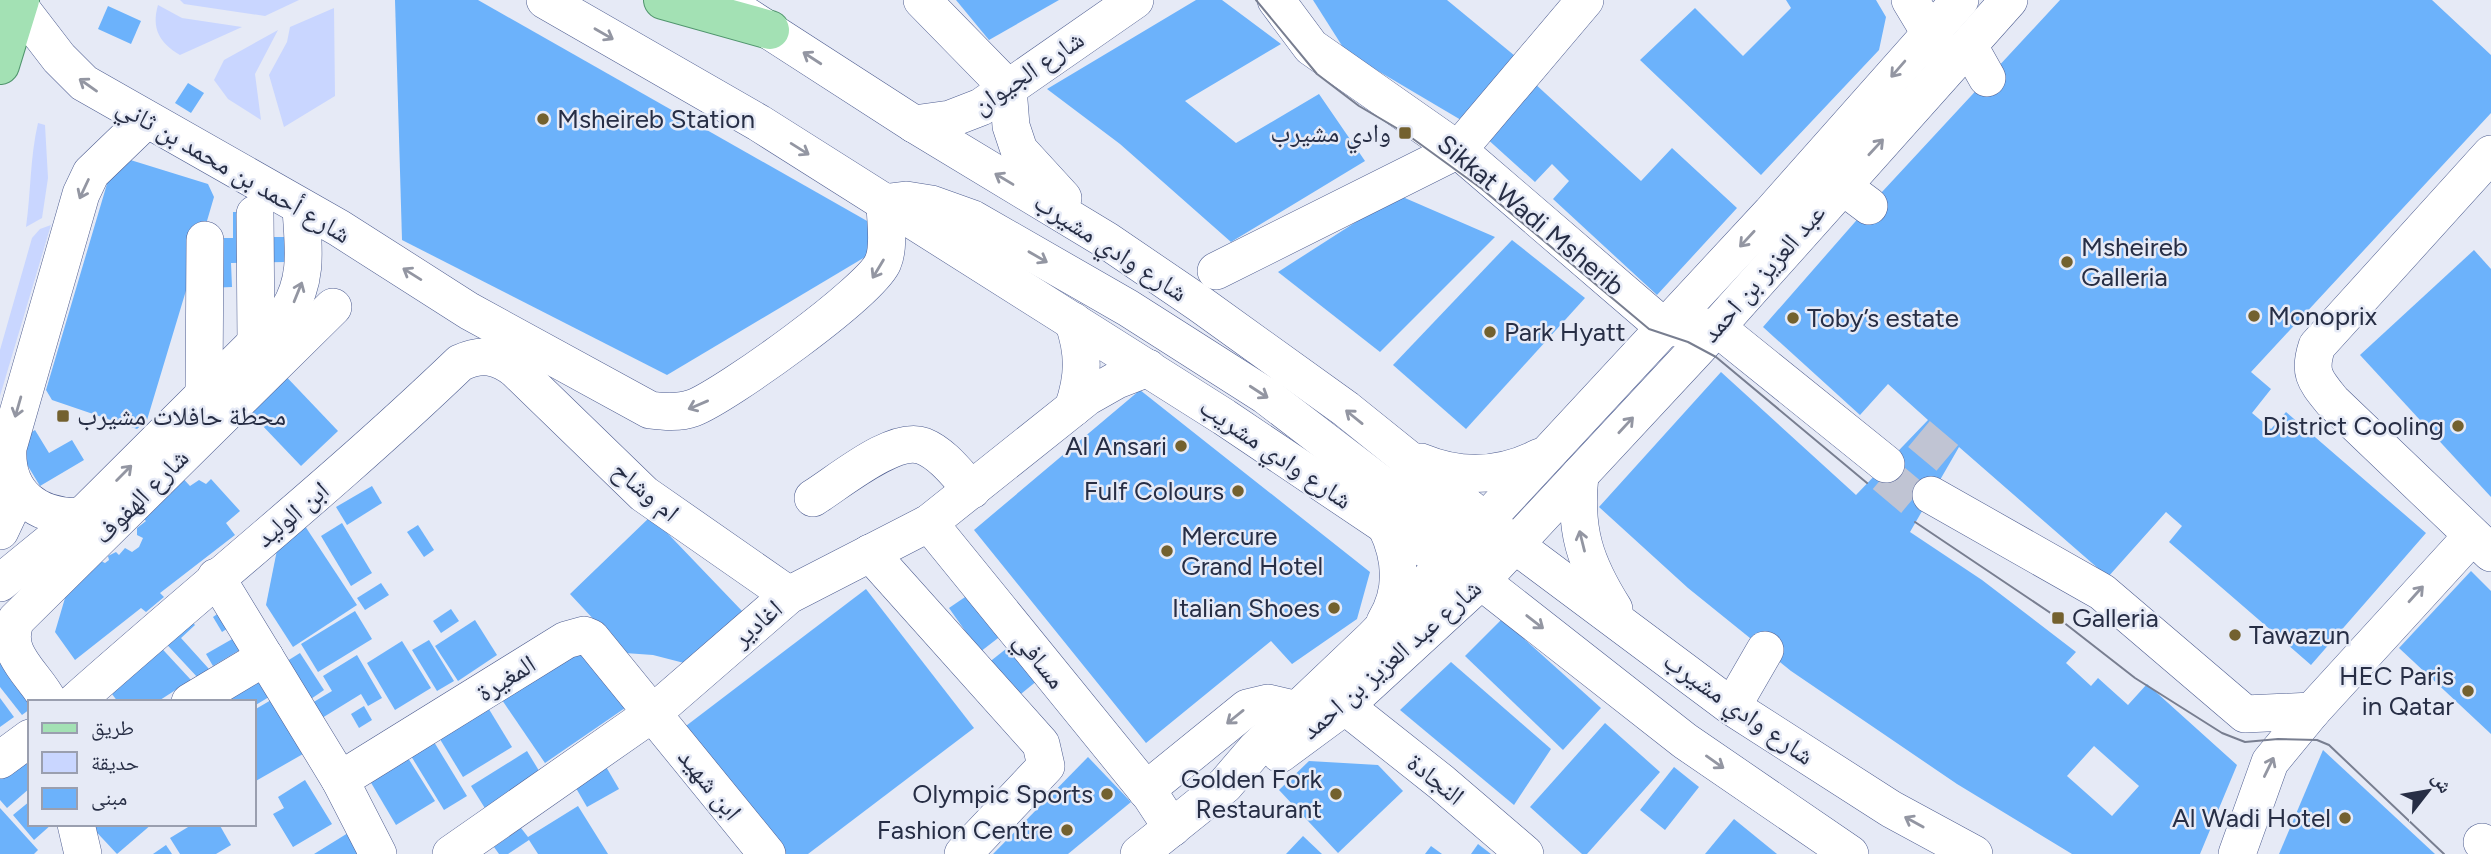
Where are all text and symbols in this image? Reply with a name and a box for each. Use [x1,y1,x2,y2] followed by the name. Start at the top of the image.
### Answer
[966,23,1090,121] street label: شارع الجيوان
[593,27,613,41] one-way arrow
[803,50,822,65] one-way arrow
[1890,60,1906,78] one-way arrow
[79,78,98,92] one-way arrow
[109,90,357,254] street label: شارع أحمد بن محمد بن ثاني
[557,103,755,135] place label: Msheireb Station
[535,111,551,127] marker: Msheireb Station
[1270,117,1391,154] place label: وادي مشيرب
[1397,125,1413,141] marker: وادي مشيرب
[1431,127,1631,303] street label: Sikkat Wadi Msherib
[1868,138,1884,156] one-way arrow
[790,142,809,156] one-way arrow
[995,172,1015,186] one-way arrow
[76,178,90,199] one-way arrow
[1026,186,1194,312] street label: شارع وادي مشيرب
[1694,197,1832,349] street label: عبد العزيز بن احمد
[1739,230,1755,248] one-way arrow
[2081,231,2188,293] place label: Msheireb Galleria
[1028,250,1048,264] one-way arrow
[2059,254,2075,270] marker: Msheireb Galleria
[871,259,885,279] one-way arrow
[402,267,422,281] one-way arrow
[292,281,305,303] one-way arrow
[2268,300,2378,332] place label: Monoprix
[1807,302,1959,334] place label: Toby’s estate
[2246,308,2262,324] marker: Monoprix
[1785,310,1801,326] marker: Toby’s estate
[1504,316,1626,348] place label: Park Hyatt
[1482,324,1498,340] marker: Park Hyatt
[1248,385,1268,399] one-way arrow
[1191,390,1358,520] street label: شارع وادي مشريب
[11,396,24,418] one-way arrow
[687,399,709,412] one-way arrow
[77,400,286,432] place label: محطة حافلات مشيرب
[55,408,71,424] marker: محطة حافلات مشيرب
[1346,409,1364,424] one-way arrow
[2263,410,2444,442] place label: District Cooling
[1618,416,1634,434] one-way arrow
[2450,418,2466,434] marker: District Cooling
[1065,430,1167,462] place label: Al Ansari
[1173,438,1189,454] marker: Al Ansari
[87,442,195,550] street label: شارع الهفوف
[605,454,686,530] street label: ام وشاح
[116,465,133,482] one-way arrow
[249,474,335,554] street label: ابن الوليد
[1084,475,1224,507] place label: Fulf Colours
[1230,483,1246,499] marker: Fulf Colours
[1181,520,1323,582] place label: Mercure Grand Hotel
[1575,531,1588,553] one-way arrow
[1159,543,1175,559] marker: Mercure Grand Hotel
[1294,572,1488,746] street label: شارع عبد العزيز بن احمد
[2408,586,2425,603] one-way arrow
[1172,592,1320,624] place label: Italian Shoes
[725,593,789,654] street label: اغادير
[1326,600,1342,616] marker: Italian Shoes
[2072,602,2159,634] place label: Galleria
[2050,610,2066,626] marker: Galleria
[1526,614,1544,629] one-way arrow
[2249,619,2350,651] place label: Tawazun
[1004,625,1073,698] street label: مسافي
[2227,627,2243,643] marker: Tawazun
[1655,644,1820,775] street label: شارع وادي مشيرب
[471,648,541,708] street label: المغيرة
[2339,660,2454,722] place label: HEC Paris in Qatar
[2460,683,2476,699] marker: HEC Paris in Qatar
[28,700,256,826] legend
[1226,709,1244,725] one-way arrow
[91,715,134,741] text: طريق
[671,741,749,827] street label: ابن شهيد
[1401,746,1471,812] street label: النجادة
[91,750,139,775] text: حديقة
[1705,755,1724,769] one-way arrow
[2393,756,2463,826] north arrow
[2263,757,2277,778] one-way arrow
[1181,763,1322,825] place label: Golden Fork Restaurant
[2427,768,2457,797] text: ش
[912,778,1093,810] place label: Olympic Sports
[91,785,127,811] text: مبنى
[1099,786,1115,802] marker: Olympic Sports
[1328,786,1344,802] marker: Golden Fork Restaurant
[2172,802,2331,834] place label: Al Wadi Hotel
[2337,810,2353,826] marker: Al Wadi Hotel
[877,814,1053,846] place label: Fashion Centre
[1904,815,1925,828] one-way arrow
[1059,822,1075,838] marker: Fashion Centre

